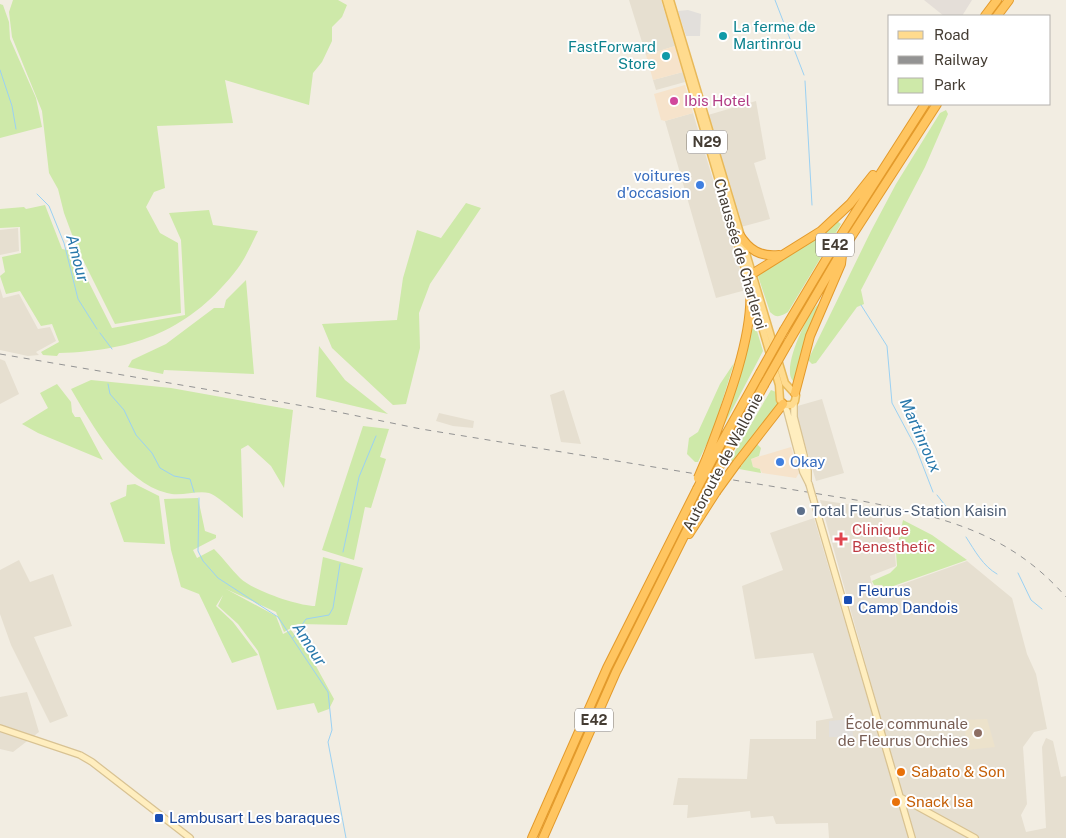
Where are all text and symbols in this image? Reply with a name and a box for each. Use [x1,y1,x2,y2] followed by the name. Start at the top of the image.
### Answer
[888,15,1051,105] legend
[733,18,816,52] place label: La ferme de Martinrou
[934,26,970,43] text: Road
[717,30,729,42] marker: La ferme de Martinrou
[568,38,656,72] place label: FastForward Store
[660,50,672,62] marker: FastForward Store
[934,51,988,68] text: Railway
[934,76,966,93] text: Park
[684,92,750,109] place label: Ibis Hotel
[668,95,680,107] marker: Ibis Hotel
[687,130,727,154] road number: N29
[617,167,690,201] place label: voitures d'occasion
[711,176,770,331] street label: Chaussée de Charleroi
[694,179,706,191] marker: voitures d'occasion
[62,232,93,285] water label: Amour
[816,234,854,256] road number: E42
[679,390,766,534] street label: Autoroute de Wallonie
[896,395,945,476] water label: Martinroux
[790,453,825,470] place label: Okay
[774,456,786,468] marker: Okay
[811,502,1007,519] place label: Total Fleurus - Station Kaisin
[795,505,807,517] marker: Total Fleurus - Station Kaisin
[852,521,935,555] place label: Clinique Benesthetic
[834,532,848,546] marker: Clinique Benesthetic
[858,582,958,616] place label: Fleurus Camp Dandois
[842,594,854,606] marker: Fleurus Camp Dandois
[289,619,331,670] water label: Amour
[575,708,613,732] road number: E42
[838,715,968,749] place label: École communale de Fleurus Orchies
[972,727,984,739] marker: École communale de Fleurus Orchies
[911,763,1005,780] place label: Sabato & Son
[895,766,907,778] marker: Sabato & Son
[906,793,973,810] place label: Snack Isa
[890,796,902,808] marker: Snack Isa
[169,809,340,826] place label: Lambusart Les baraques
[153,812,165,824] marker: Lambusart Les baraques

